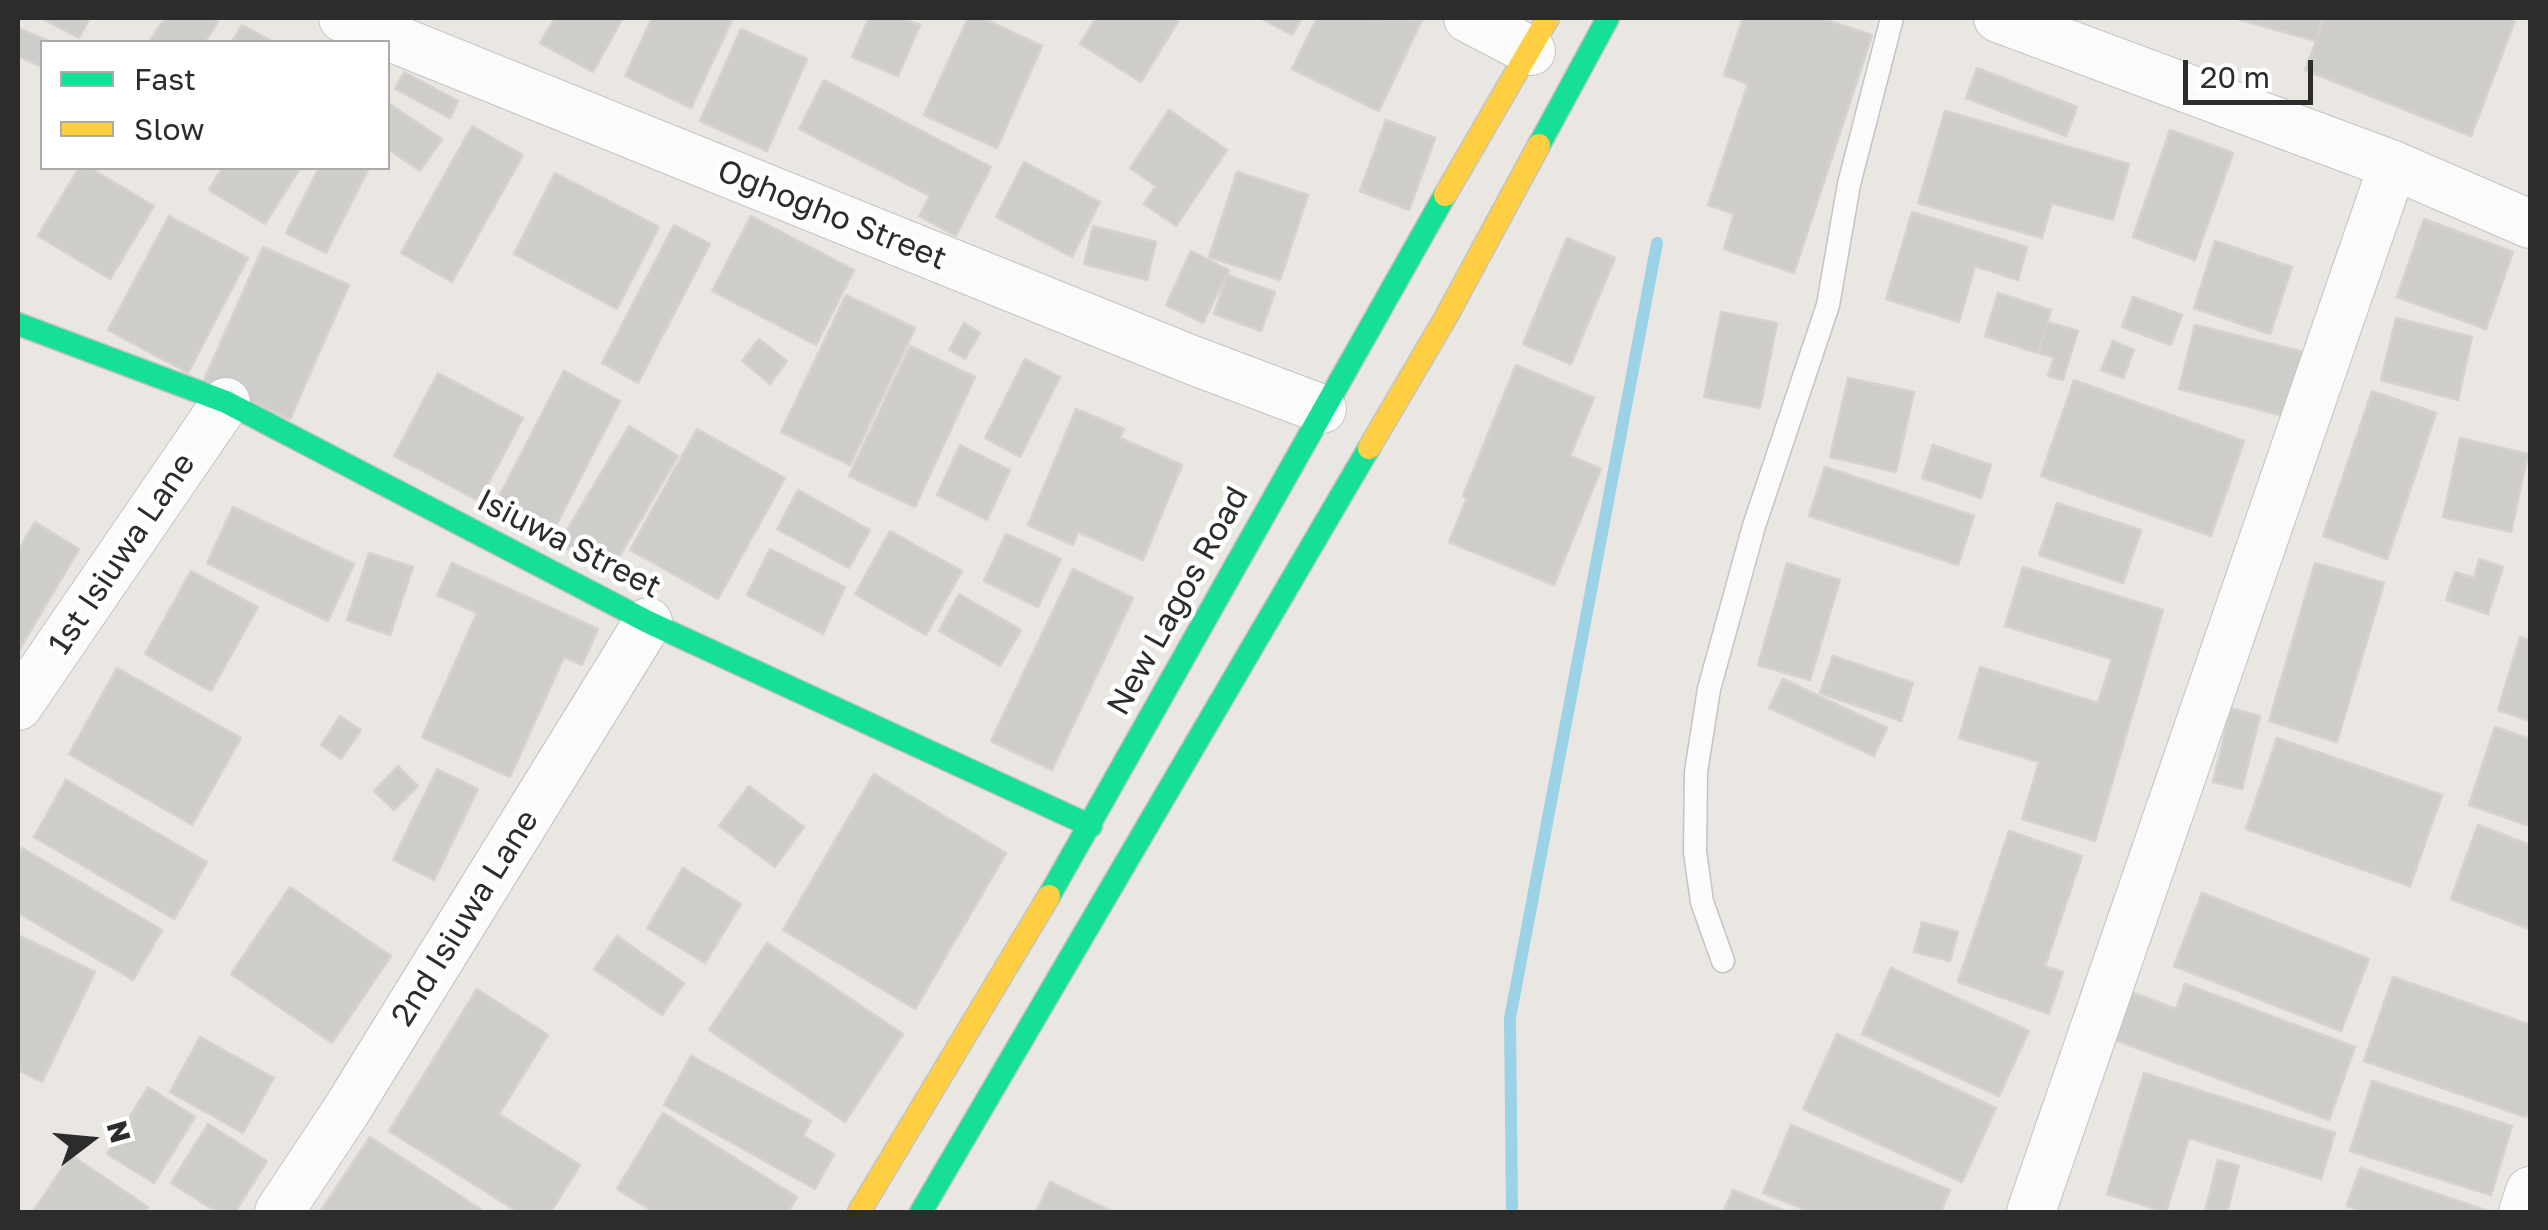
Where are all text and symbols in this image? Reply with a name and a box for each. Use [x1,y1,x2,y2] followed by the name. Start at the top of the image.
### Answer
[40,40,390,170] legend
[2188,40,2318,102] scale bar
[2200,59,2270,95] text: 20 m
[134,61,196,97] text: Fast
[134,111,205,147] text: Slow
[712,152,952,278] street label: Oghogho Street
[41,446,203,662] street label: 1st Isiuwa Lane
[1099,480,1257,722] street label: New Lagos Road
[471,481,667,607] street label: Isiuwa Street
[383,803,547,1033] street label: 2nd Isiuwa Lane
[40,1090,140,1190] north arrow
[101,1117,138,1146] text: N

